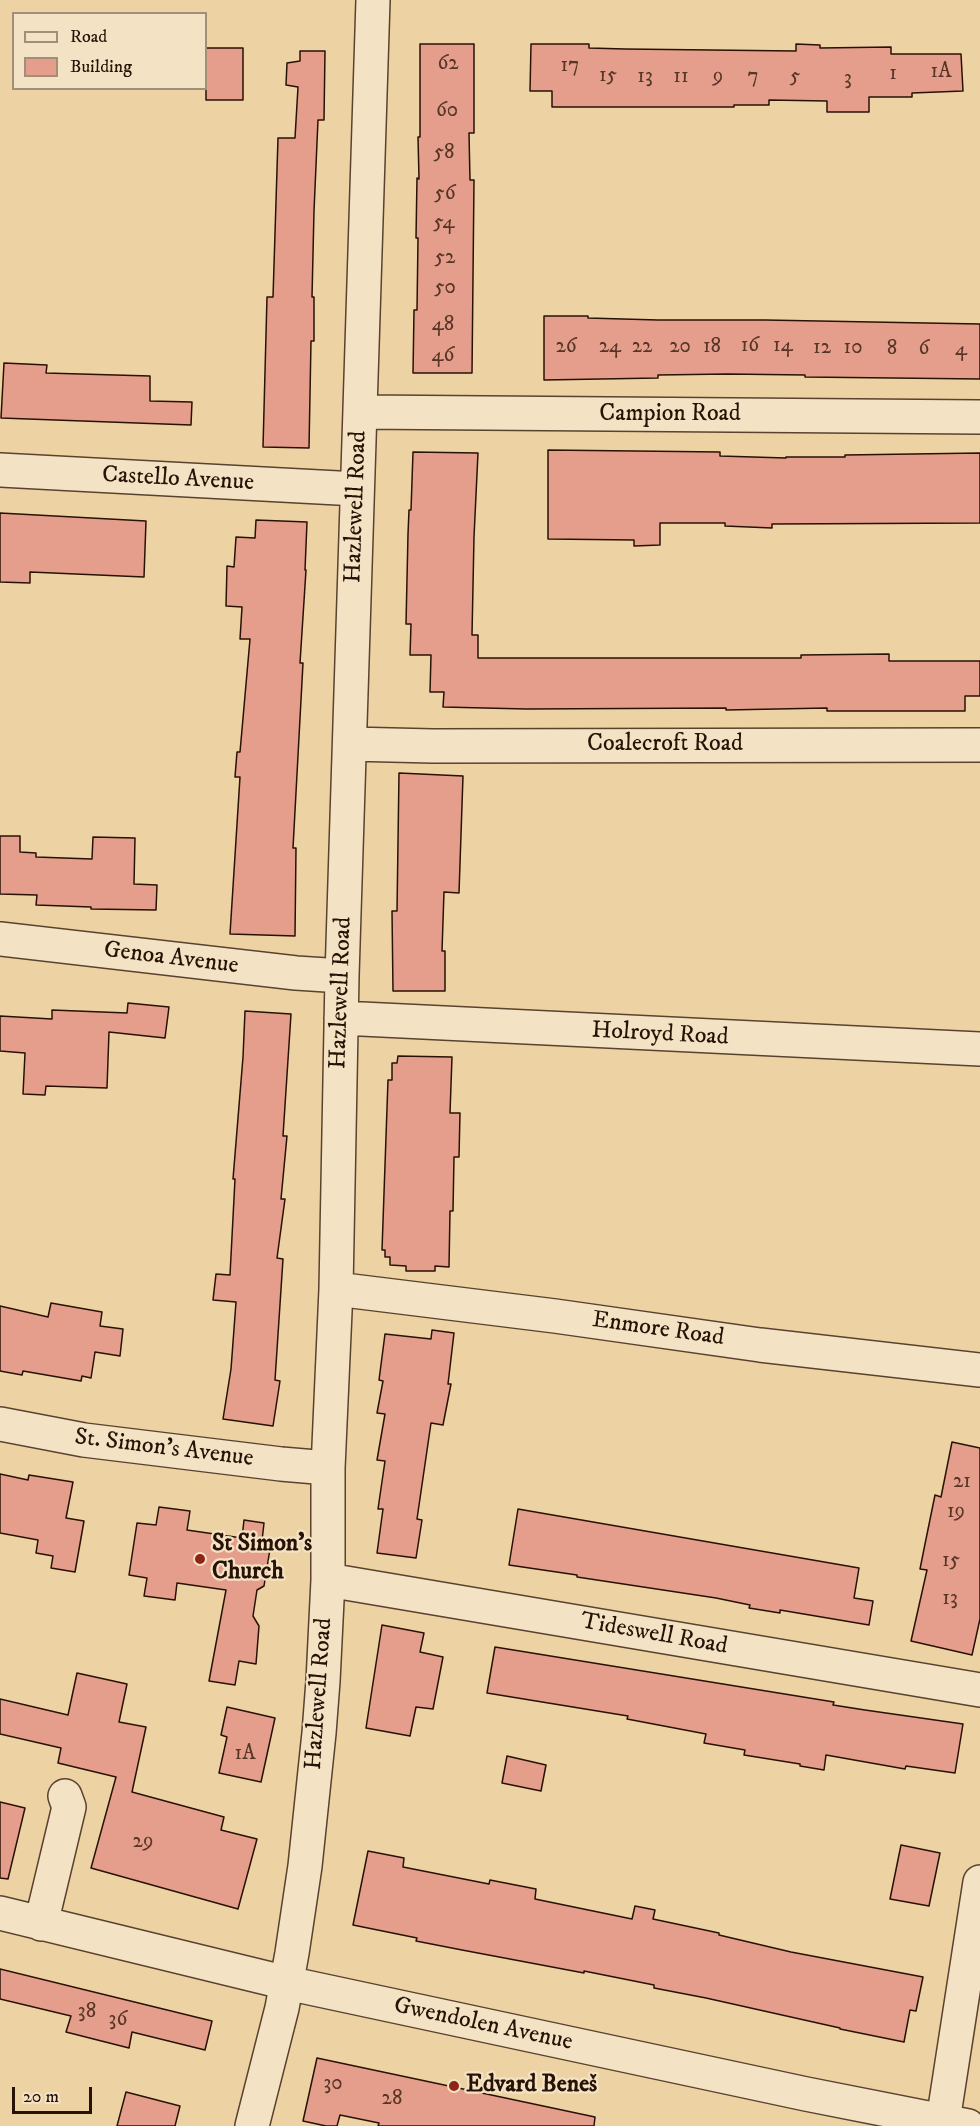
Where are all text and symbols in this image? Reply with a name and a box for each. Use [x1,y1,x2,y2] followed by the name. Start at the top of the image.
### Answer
[12,12,207,90] legend
[70,26,107,48] text: Road
[437,52,459,78] house number: 62
[561,54,579,80] house number: 17
[70,56,132,78] text: Building
[930,60,952,86] house number: 1A
[889,62,897,88] house number: 1
[599,64,617,90] house number: 15
[637,65,653,91] house number: 13
[673,65,689,91] house number: 11
[713,65,723,91] house number: 9
[747,65,759,91] house number: 7
[790,65,800,91] house number: 5
[844,67,852,93] house number: 3
[436,99,458,125] house number: 60
[434,141,454,167] house number: 58
[434,182,456,208] house number: 56
[433,211,455,237] house number: 54
[435,246,455,272] house number: 52
[434,276,456,302] house number: 50
[432,313,454,339] house number: 48
[741,334,759,360] house number: 16
[773,334,793,360] house number: 14
[555,335,577,361] house number: 26
[599,335,621,361] house number: 24
[632,335,652,361] house number: 22
[669,335,691,361] house number: 20
[703,335,721,361] house number: 18
[813,336,831,362] house number: 12
[844,336,862,362] house number: 10
[887,337,897,363] house number: 8
[919,337,929,363] house number: 6
[955,338,967,364] house number: 4
[431,344,455,370] house number: 46
[599,401,741,429] street label: Campion Road
[340,430,374,584] street label: Hazlewell Road
[101,462,255,498] street label: Castello Avenue
[587,731,743,759] street label: Coalecroft Road
[325,916,359,1070] street label: Hazlewell Road
[102,936,240,982] street label: Genoa Avenue
[591,1017,729,1053] street label: Holroyd Road
[590,1307,726,1353] street label: Enmore Road
[73,1424,255,1474] street label: St. Simon's Avenue
[953,1470,971,1496] house number: 21
[947,1500,965,1526] house number: 19
[212,1531,312,1587] place label: St Simon's Church
[942,1549,960,1575] house number: 15
[193,1552,207,1566] marker: St Simon's Church
[942,1587,958,1613] house number: 13
[578,1608,730,1662] street label: Tideswell Road
[300,1617,340,1771] street label: Hazlewell Road
[234,1742,256,1768] house number: 1A
[133,1830,153,1856] house number: 29
[391,1992,575,2058] street label: Gwendolen Avenue
[78,2000,96,2026] house number: 38
[109,2008,127,2034] house number: 36
[323,2072,343,2098] house number: 30
[466,2072,597,2100] place label: Edvard Beneš
[15,2075,94,2113] scale bar
[447,2079,461,2093] marker: Edvard Beneš
[23,2086,59,2108] text: 20 m
[382,2087,402,2113] house number: 28

